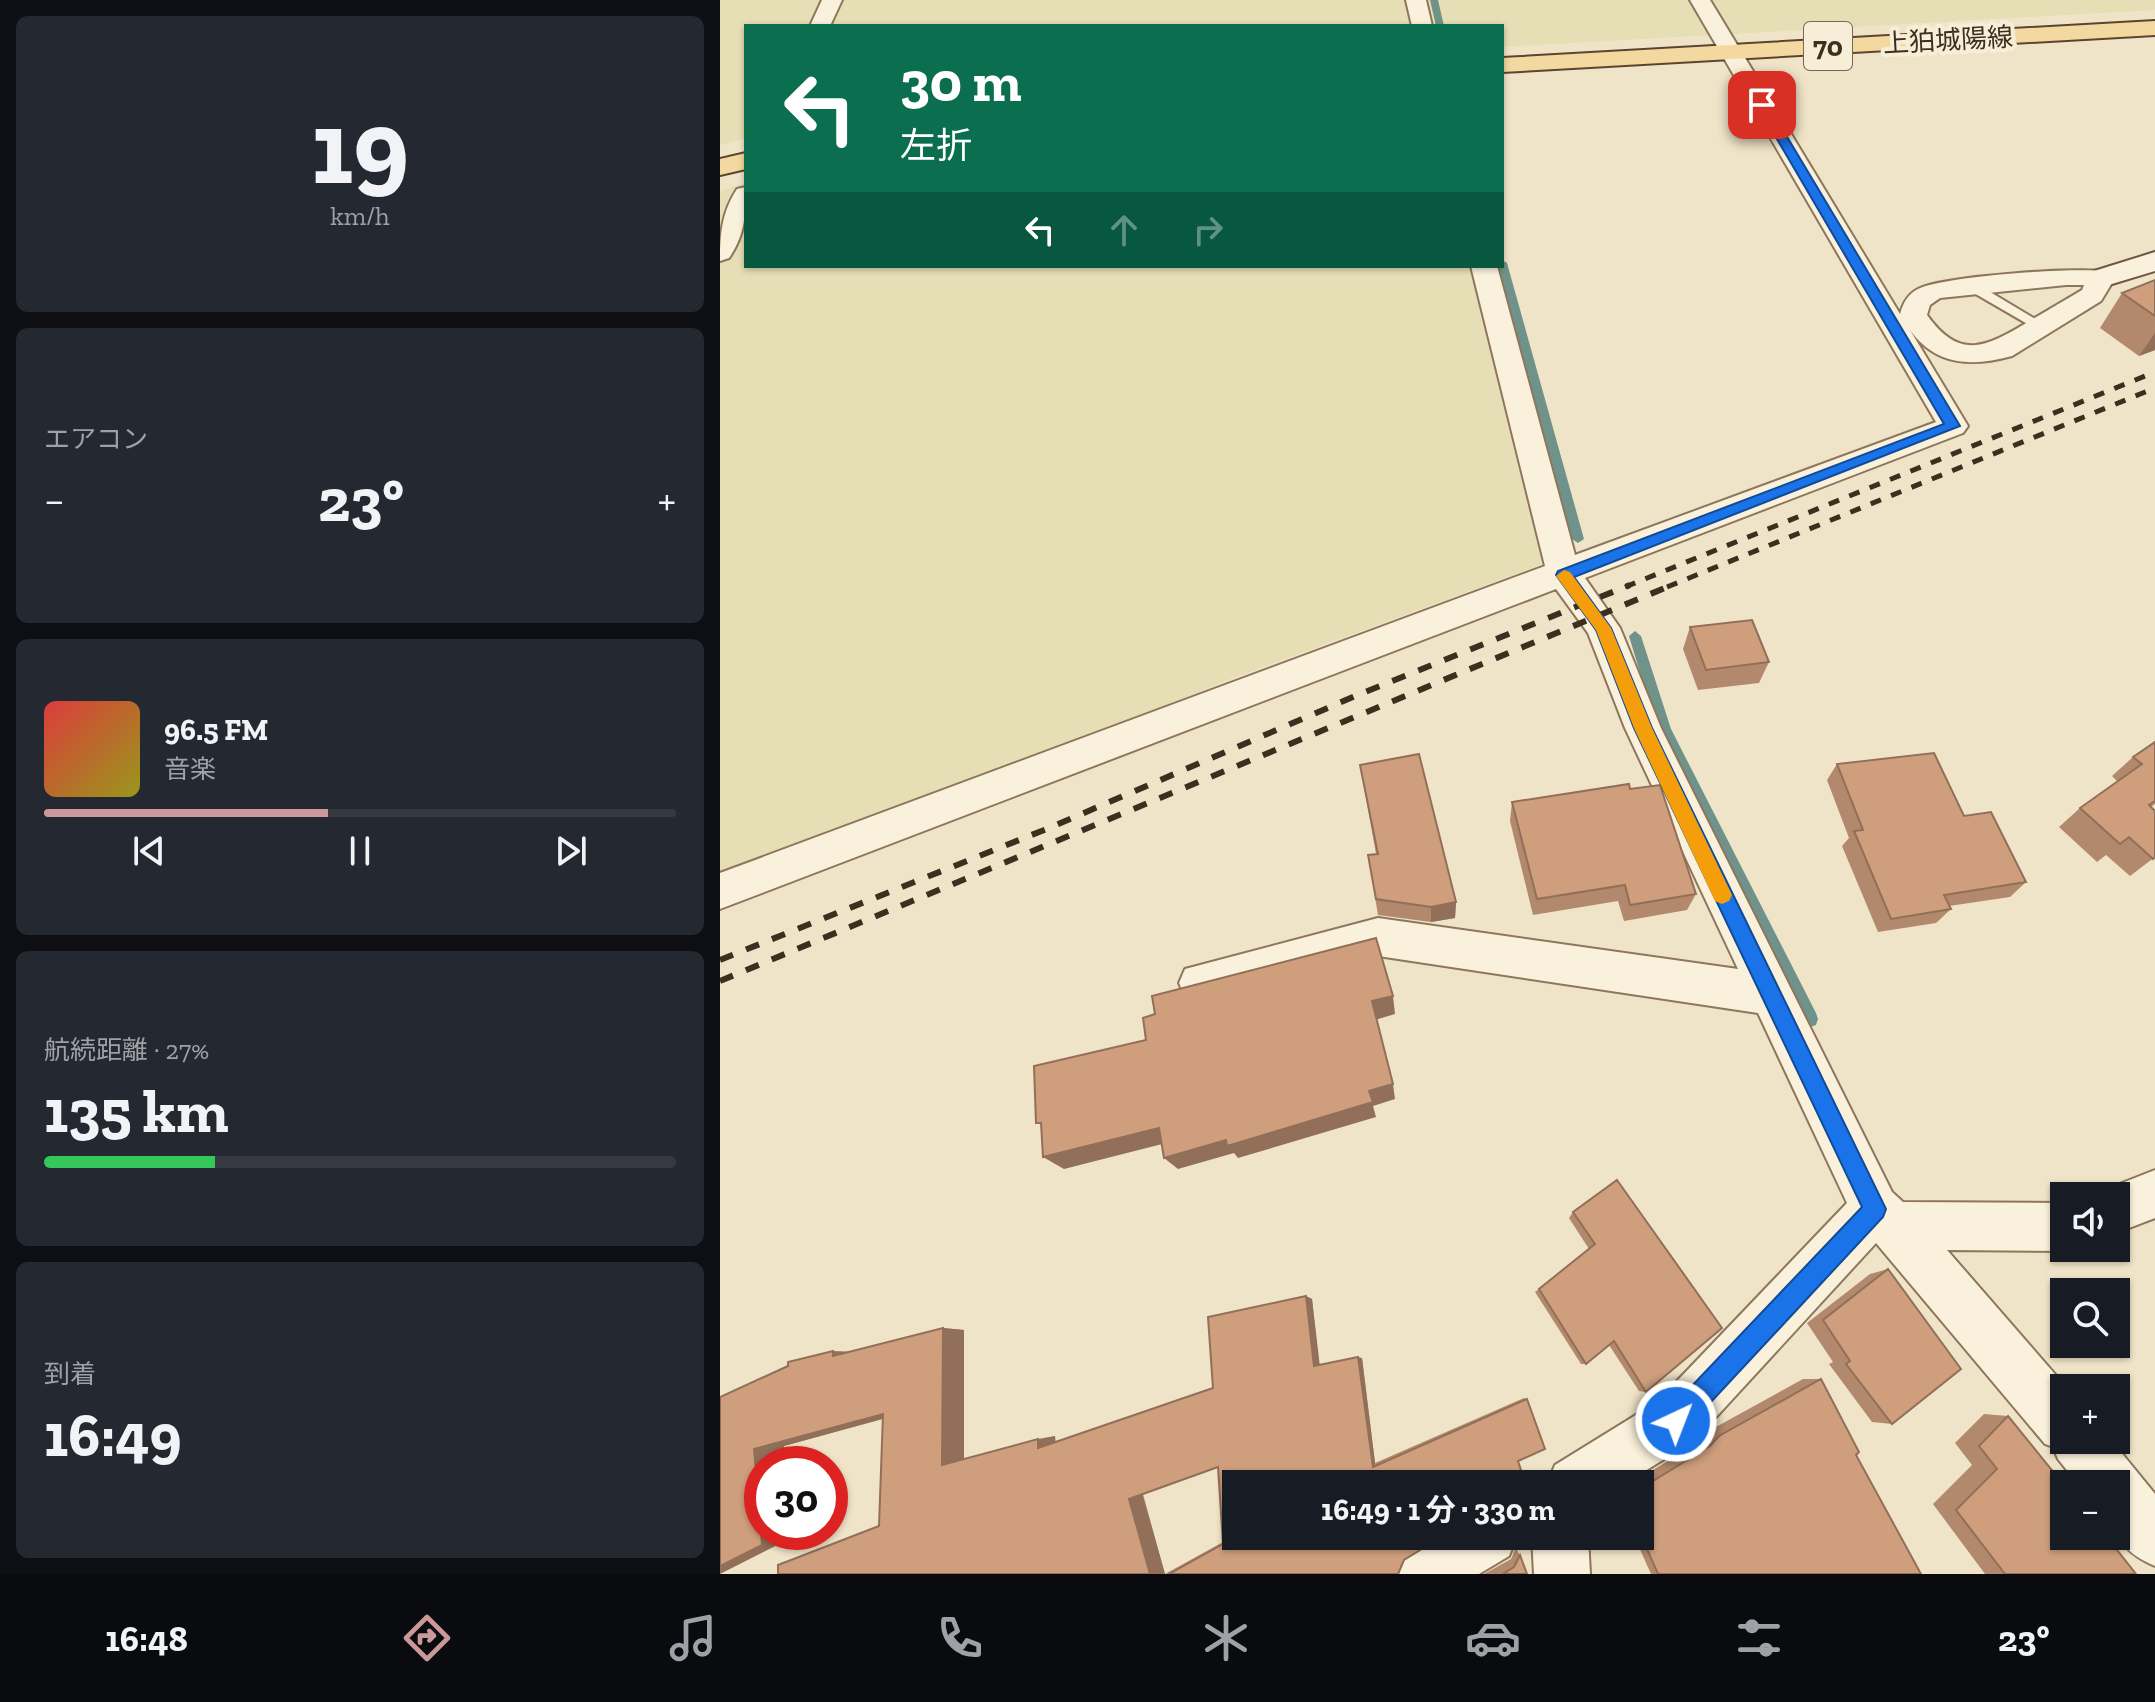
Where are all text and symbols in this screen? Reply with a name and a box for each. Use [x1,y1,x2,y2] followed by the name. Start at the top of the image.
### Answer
[1882,21,2014,59] street label: 上狛城陽線
[1804,22,1852,70] road number: 70
[900,48,1022,115] text: 30 m
[768,56,872,160] icon: left
[1728,71,1796,139] pin
[1740,83,1784,127] icon: arrive
[311,85,409,210] text: 19
[900,124,972,167] text: 左折
[330,200,390,232] text: km/h
[1018,208,1062,252] icon: left
[1102,208,1146,252] icon: ahead
[1186,208,1230,252] icon: right
[44,423,148,455] text: エアコン
[318,464,404,536] text: 23°
[44,473,65,526] text: −
[657,473,676,526] text: +
[164,712,268,748] text: 96.5 FM
[164,753,216,785] text: 音楽
[127,829,171,873] icon: previous
[338,829,382,873] icon: pause
[549,829,593,873] icon: next
[44,1034,209,1066] text: 航続距離 · 27%
[44,1075,229,1147] text: 135 km
[2050,1182,2130,1550] map controls
[2050,1182,2130,1262] button: sound
[2050,1278,2130,1358] button: search
[44,1358,96,1390] text: 到着
[2050,1374,2130,1454] button: +
[1634,1379,1718,1463] position arrow
[44,1399,182,1471] text: 16:49
[744,1446,848,1550] speed limit sign: 30
[2050,1470,2130,1550] button: −
[1321,1492,1555,1528] text: 16:49 · 1 分 · 330 m
[399,1610,455,1666] icon: directions
[665,1610,721,1666] icon: music
[932,1610,988,1666] icon: phone
[1198,1610,1254,1666] icon: climate
[1465,1610,1521,1666] icon: car
[1731,1610,1787,1666] icon: filters
[105,1617,188,1660] text: 16:48
[1998,1617,2050,1660] text: 23°

